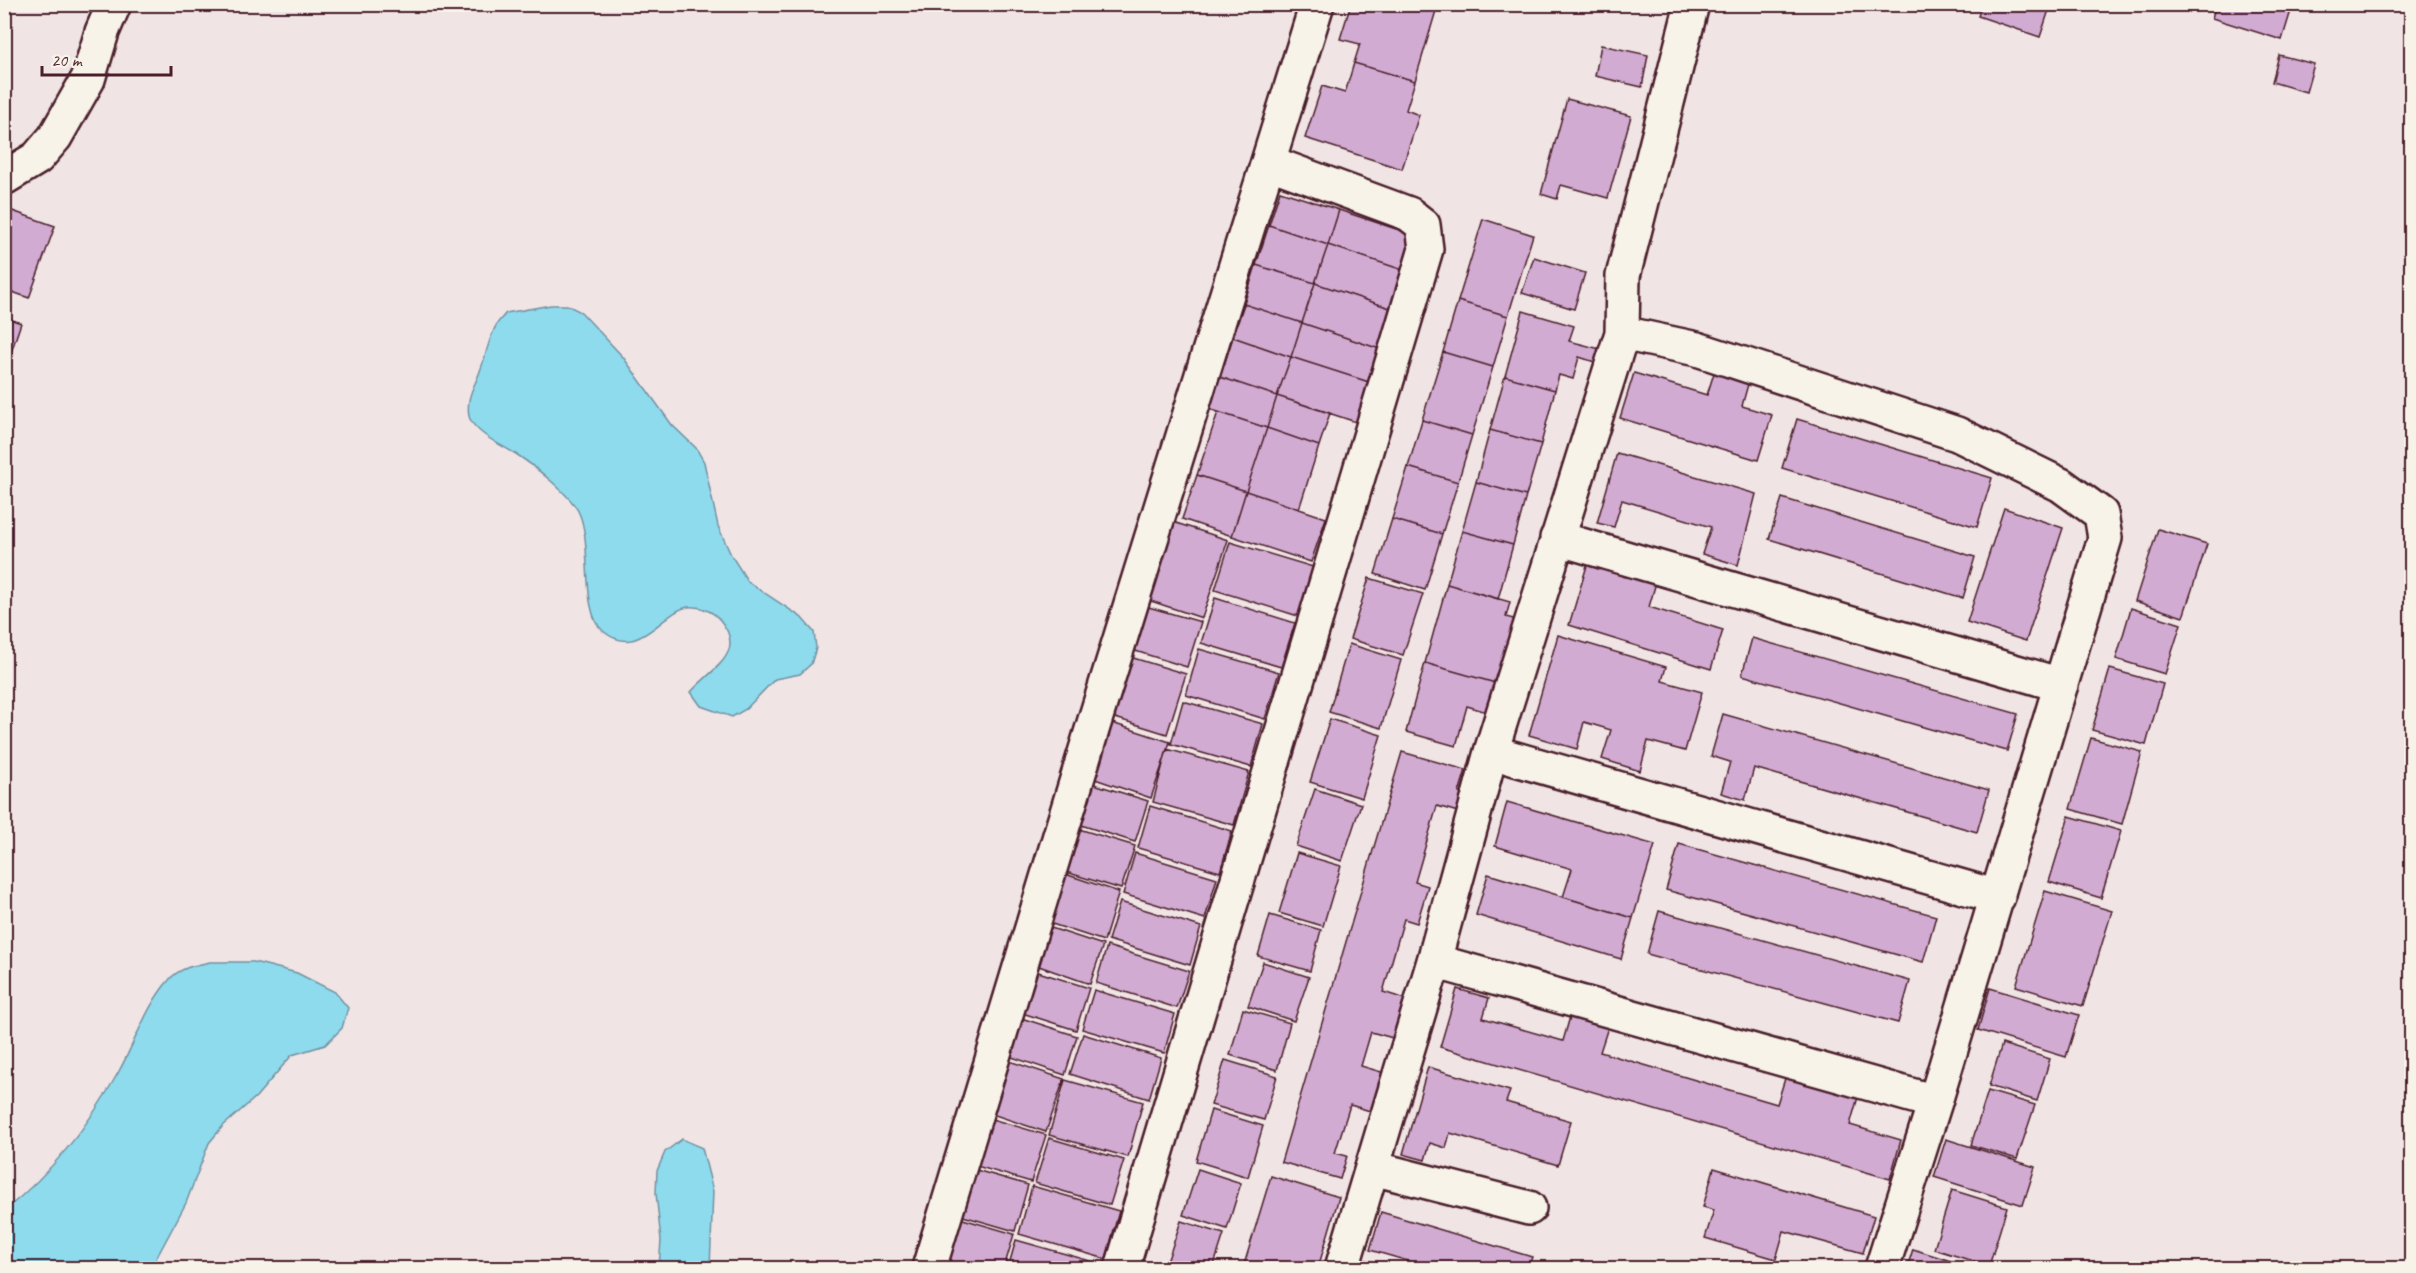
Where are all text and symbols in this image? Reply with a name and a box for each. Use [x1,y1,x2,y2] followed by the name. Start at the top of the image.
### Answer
[42,39,171,77] scale bar
[51,49,84,71] text: 20 m

